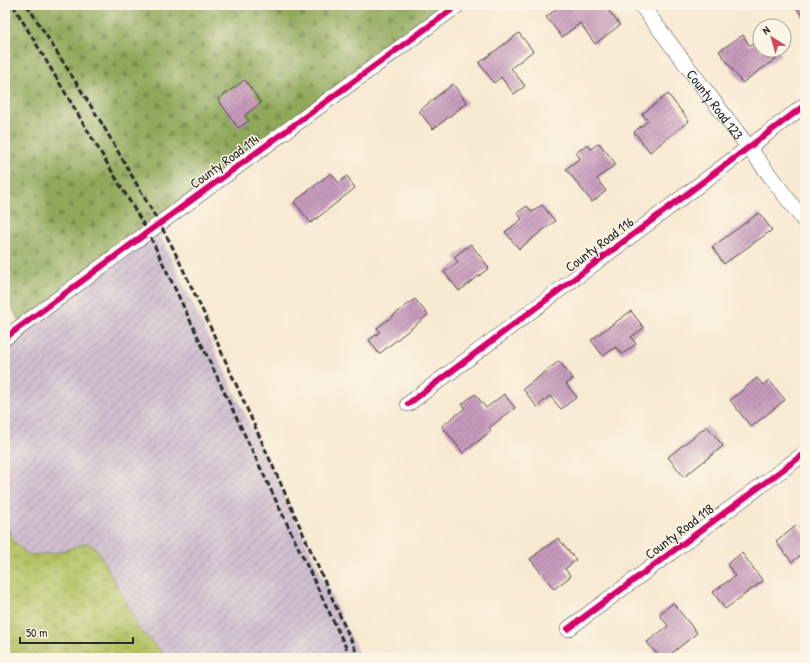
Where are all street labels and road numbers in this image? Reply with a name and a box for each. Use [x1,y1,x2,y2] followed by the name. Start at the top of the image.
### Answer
[683,65,748,143] street label: County Road 123
[186,130,263,193] street label: County Road 114
[561,212,638,277] street label: County Road 116
[641,499,718,564] street label: County Road 118

